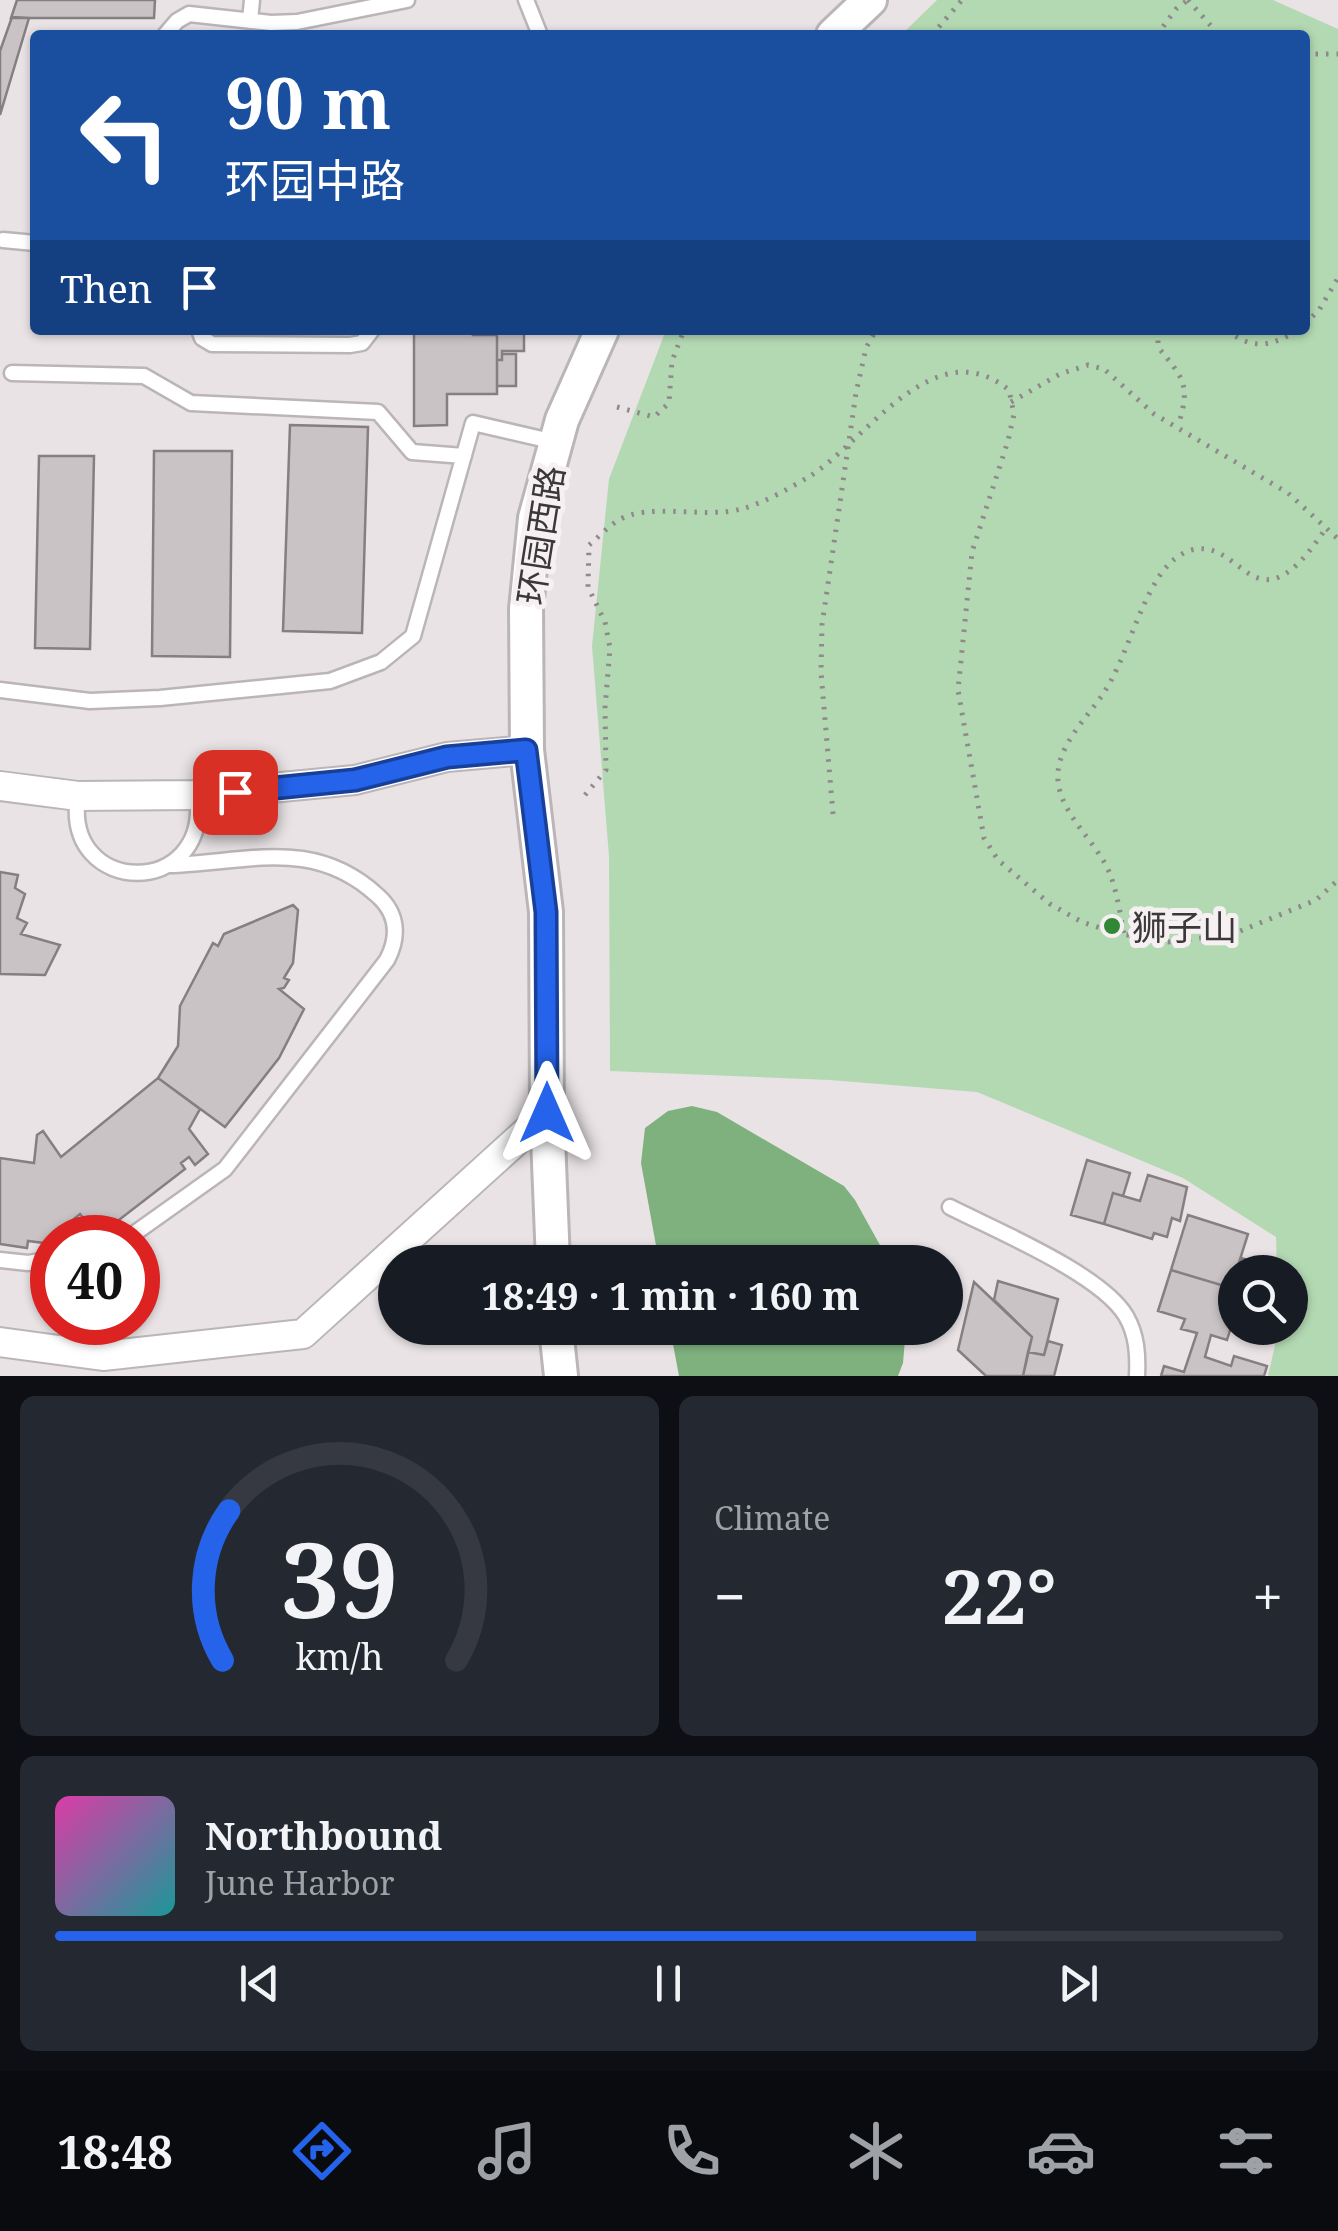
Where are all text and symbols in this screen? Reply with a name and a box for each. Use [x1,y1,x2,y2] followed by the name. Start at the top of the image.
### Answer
[225,54,391,150] text: 90 m
[60,70,190,200] icon: left
[225,149,405,210] text: 环园中路
[172,260,227,315] icon: arrive
[60,262,152,314] text: Then
[506,462,574,608] street label: 环园西路
[193,750,278,835] pin
[208,765,263,820] icon: arrive
[1132,903,1237,950] place label: 狮子山
[1101,915,1123,937] marker: 狮子山
[495,1061,599,1165] position arrow
[30,1215,160,1345] speed limit sign: 40
[1218,1255,1308,1345] map controls
[1218,1255,1308,1345] button: search
[481,1269,860,1321] text: 18:49 · 1 min · 160 m
[714,1496,830,1539] text: Climate
[281,1507,398,1648] text: 39
[942,1544,1056,1646] text: 22°
[714,1558,746,1633] text: −
[1252,1558,1283,1633] text: +
[296,1632,383,1680] text: km/h
[205,1809,442,1861] text: Northbound
[205,1861,394,1904] text: June Harbor
[232,1956,287,2011] icon: previous
[641,1956,696,2011] icon: pause
[1051,1956,1106,2011] icon: next
[287,2116,357,2186] icon: directions
[472,2116,542,2186] icon: music
[657,2116,727,2186] icon: phone
[841,2116,911,2186] icon: climate
[1026,2116,1096,2186] icon: car
[1211,2116,1281,2186] icon: filters
[57,2121,173,2182] text: 18:48

